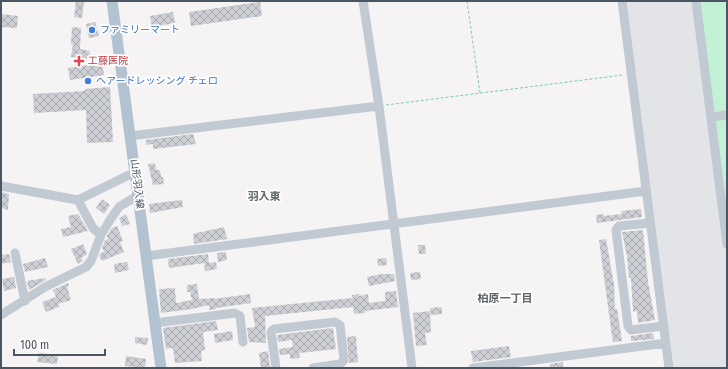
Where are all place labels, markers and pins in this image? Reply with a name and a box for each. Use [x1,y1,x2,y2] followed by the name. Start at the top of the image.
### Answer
[100,24,180,36] place label: ファミリーマート
[87,25,97,35] marker: ファミリーマート
[73,55,85,67] marker: 工藤医院
[88,55,128,67] place label: 工藤医院
[96,75,218,87] place label: ヘアードレッシング チェロ
[83,76,93,86] marker: ヘアードレッシング チェロ

